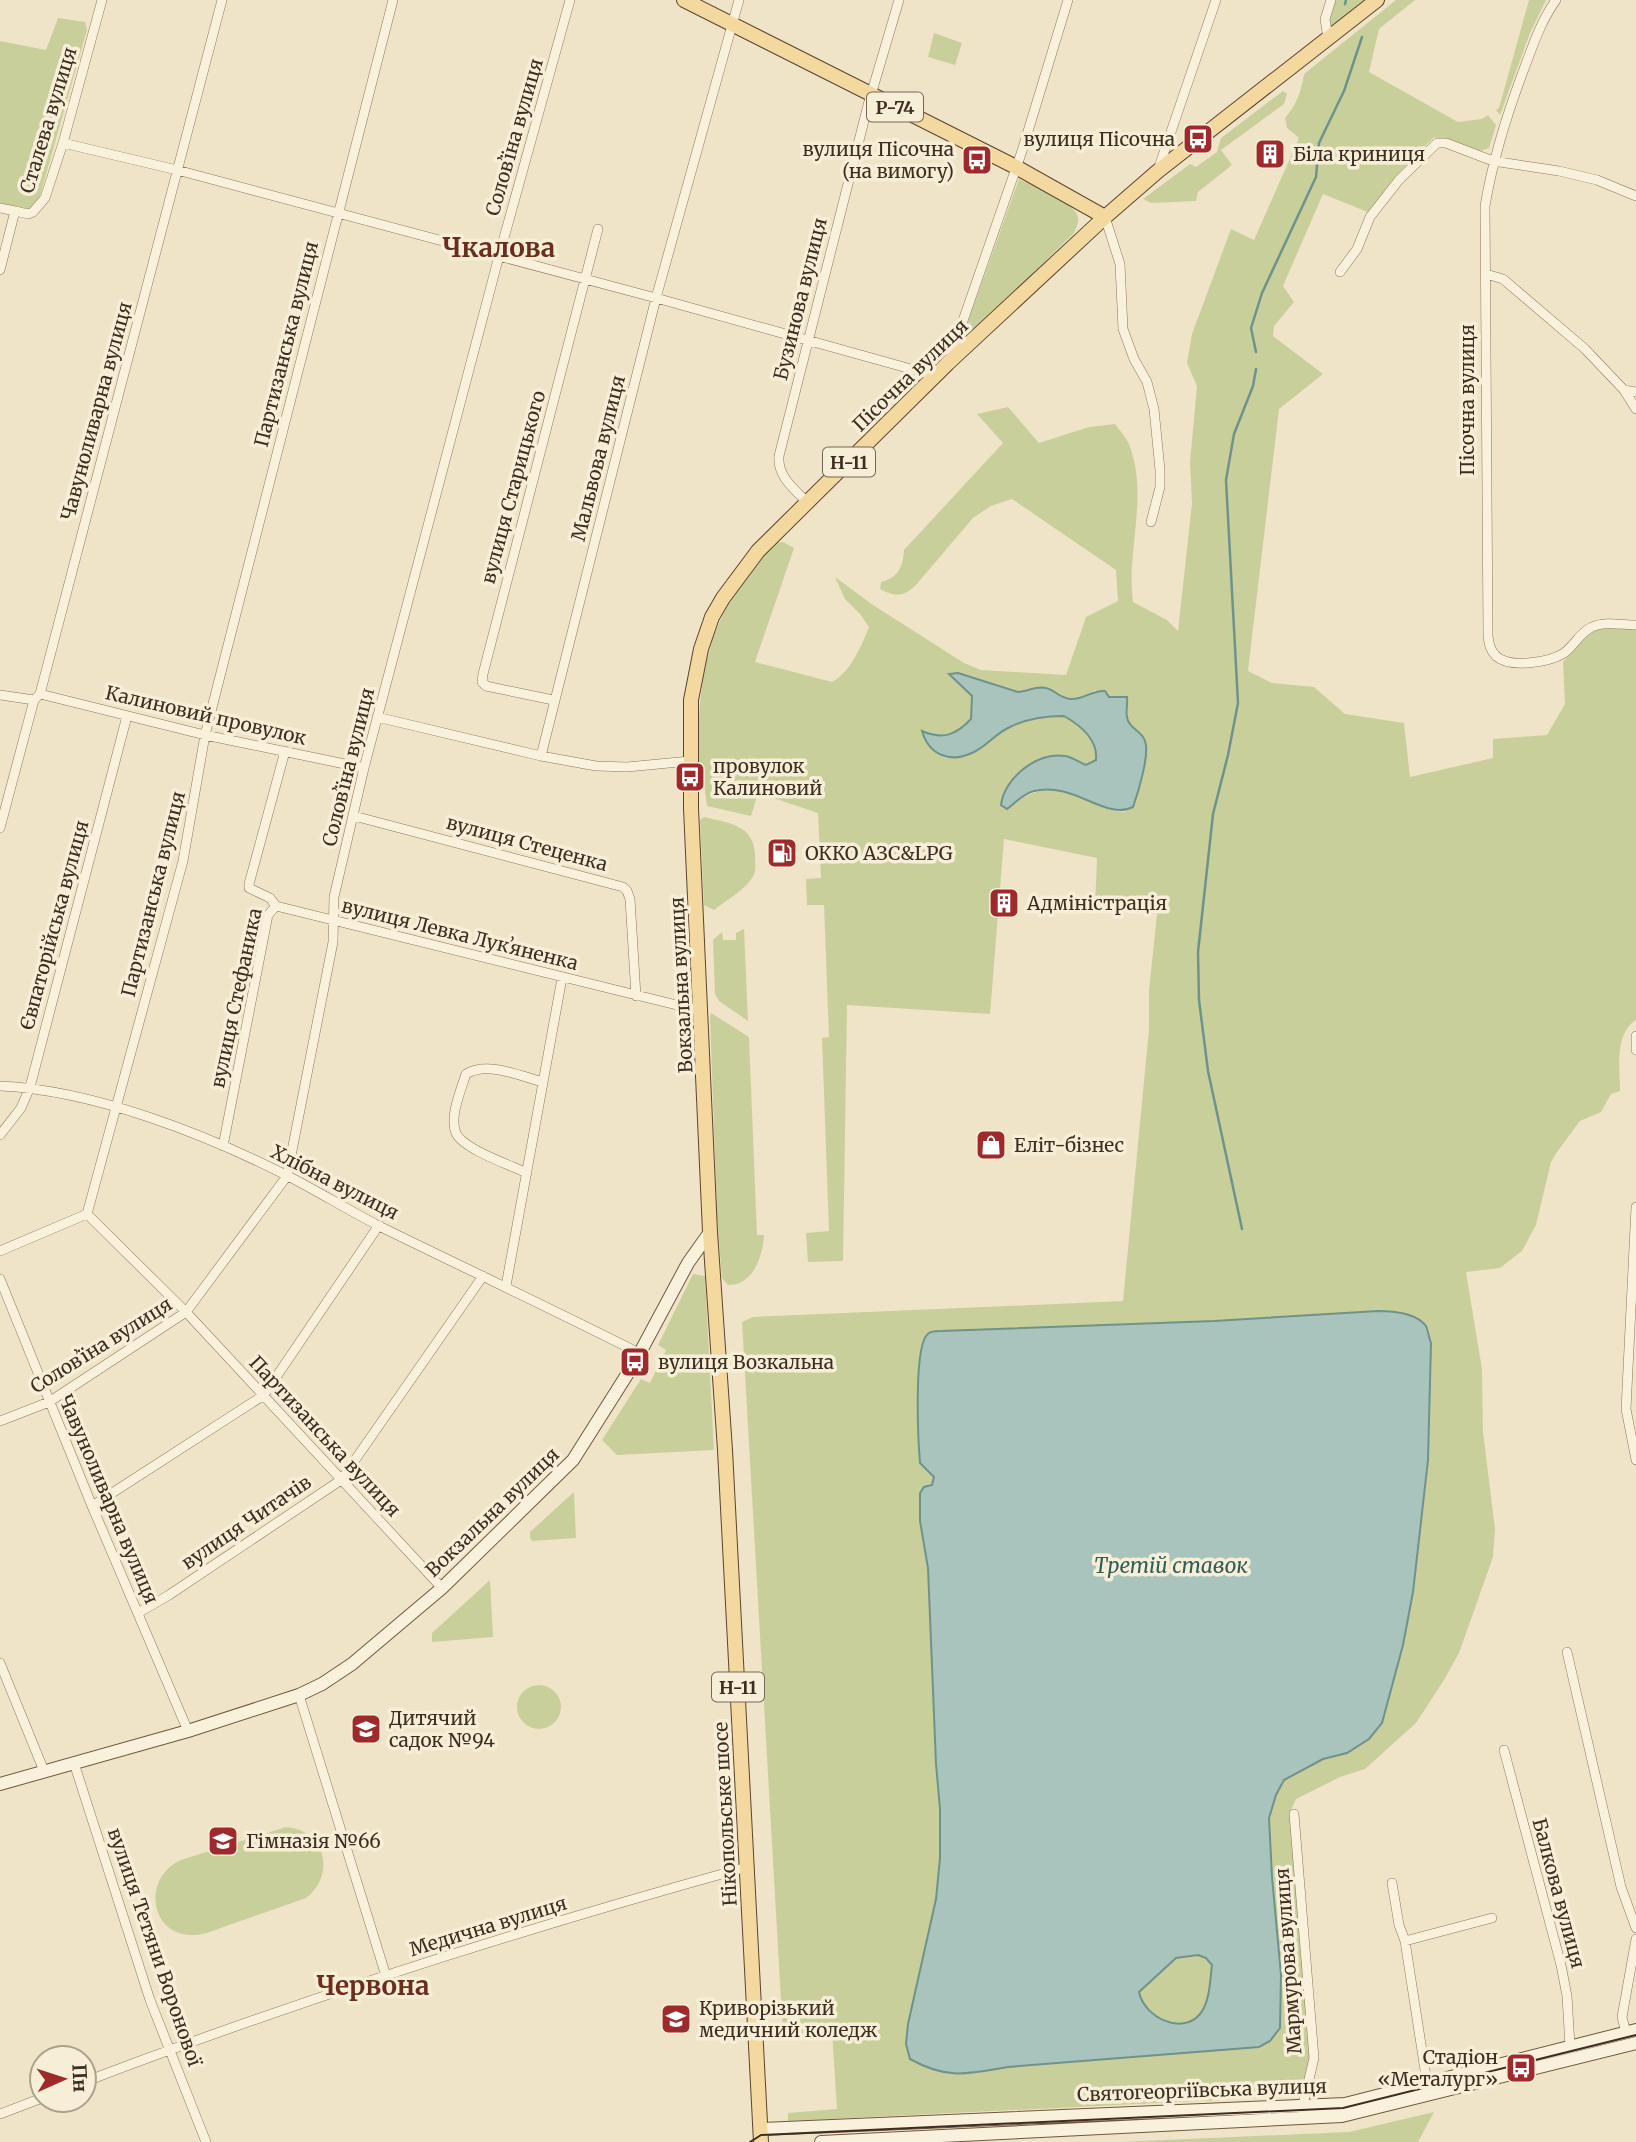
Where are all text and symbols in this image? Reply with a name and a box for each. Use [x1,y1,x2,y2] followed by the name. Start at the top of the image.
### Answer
[14,44,82,196] street label: Сталева вулиця
[480,56,548,218] street label: Соловʼїна вулиця
[867,92,923,122] road number: Р-74
[1181,122,1215,156] bus stop icon: вулиця Пісочна
[1024,127,1175,151] place label: вулиця Пісочна
[803,137,954,183] place label: вулиця Пісочна (на вимогу)
[1253,137,1287,171] building icon: Біла криниця
[1293,142,1425,166] place label: Біла криниця
[960,143,994,177] bus stop icon: вулиця Пісочна (на вимогу)
[768,215,832,383] street label: Бузинова вулиця
[443,231,555,264] district label: Чкалова
[249,239,323,449] street label: Партизанська вулиця
[55,299,137,523] street label: Чавуноливарна вулиця
[847,314,973,436] street label: Пісочна вулиця
[1455,324,1479,476] street label: Пісочна вулиця
[566,373,630,543] street label: Мальвова вулиця
[476,388,550,586] street label: вулиця Старицького
[823,448,875,476] road number: Н-11
[103,680,309,750] street label: Калиновий провулок
[317,685,379,849] street label: Соловʼїна вулиця
[713,754,822,800] place label: провулок Калиновий
[673,760,707,794] bus stop icon: провулок Калиновий
[116,789,190,999] street label: Партизанська вулиця
[444,810,610,876] street label: вулиця Стеценка
[14,818,94,1032] street label: Євпаторійська вулиця
[765,836,799,870] fuel station icon: ОККО АЗС&LPG
[805,841,953,865] place label: ОККО АЗС&LPG
[987,886,1021,920] building icon: Адміністрація
[1026,891,1167,915] place label: Адміністрація
[339,893,581,975] street label: вулиця Левка Лукʼяненка
[664,896,698,1074] street label: Вокзальна вулиця
[205,906,267,1090] street label: вулиця Стефаника
[974,1128,1008,1162] shop icon: Еліт-бізнес
[1014,1133,1124,1157] place label: Еліт-бізнес
[267,1139,403,1225] street label: Хлібна вулиця
[26,1292,176,1398] street label: Соловʼїна вулиця
[618,1345,652,1379] bus stop icon: вулиця Возкальна
[658,1350,834,1374] place label: вулиця Возкальна
[244,1351,406,1521] street label: Партизанська вулиця
[54,1391,164,1607] street label: Чавуноливарна вулиця
[420,1442,564,1582] street label: Вокзальна вулиця
[177,1470,315,1574] street label: вулиця Читачів
[1094,1552,1248,1579] water label: Третій ставок
[712,1672,764,1702] road number: Н-11
[389,1706,495,1752] place label: Дитячий садок №94
[349,1712,383,1746] school or university icon: Дитячий садок №94
[708,1721,742,1907] street label: Нікопольське шосе
[1527,1815,1591,1971] street label: Балкова вулиця
[103,1824,207,2070] street label: вулиця Тетяни Воронової
[206,1824,240,1858] school or university icon: Гімназія №66
[246,1829,381,1853] place label: Гімназія №66
[1270,1867,1306,2055] street label: Мармурова вулиця
[406,1891,570,1961] street label: Медична вулиця
[316,1969,430,2002] district label: Червона
[699,1996,877,2042] place label: Криворізький медичний коледж
[659,2002,693,2036] school or university icon: Криворізький медичний коледж
[28,2044,98,2114] north arrow
[1377,2045,1498,2091] place label: Стадіон «Металург»
[1504,2051,1538,2085] bus stop icon: Стадіон «Металург»
[67,2063,93,2093] text: Пн
[1077,2074,1327,2106] street label: Святогеоргіївська вулиця

